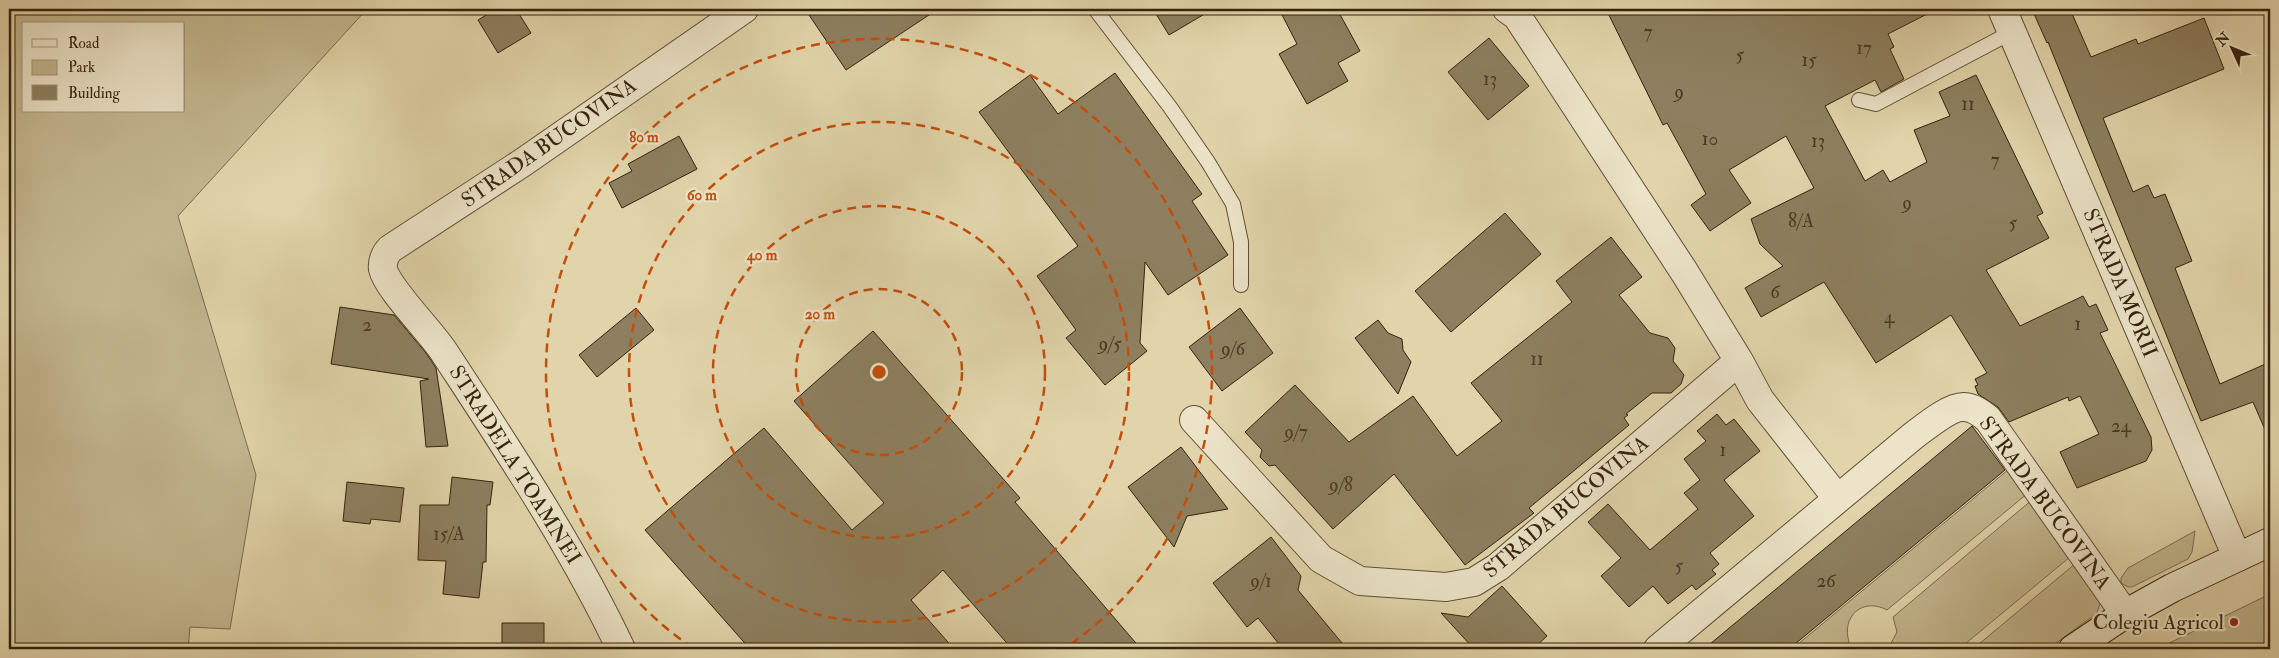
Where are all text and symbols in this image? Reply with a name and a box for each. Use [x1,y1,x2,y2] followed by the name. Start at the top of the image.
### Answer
[1644,20,1653,44] house number: 7
[22,22,185,112] legend
[2206,22,2256,72] north arrow
[2212,29,2234,50] text: N
[68,34,100,53] text: Road
[1856,36,1872,60] house number: 17
[1736,43,1745,67] house number: 5
[1801,48,1817,72] house number: 15
[68,58,95,77] text: Park
[1483,67,1497,91] house number: 13
[456,72,642,214] street label: STRADA BUCOVINA
[1672,80,1684,104] house number: 9
[68,84,120,103] text: Building
[1961,92,1975,116] house number: 11
[1702,127,1718,151] house number: 10
[629,128,659,147] text: 80 m
[1811,129,1825,153] house number: 13
[1991,148,2000,172] house number: 7
[687,186,717,205] text: 60 m
[1900,191,1912,215] house number: 9
[2076,204,2164,362] street label: STRADA MORII
[1788,209,1814,233] house number: 8/A
[2009,211,2018,235] house number: 5
[746,246,778,265] text: 40 m
[1770,280,1781,304] house number: 6
[805,305,835,324] text: 20 m
[1884,305,1895,329] house number: 4
[2075,312,2081,336] house number: 1
[362,313,372,337] house number: 2
[1096,332,1122,356] house number: 9/5
[1219,337,1247,361] house number: 9/6
[1530,347,1544,371] house number: 11
[443,361,587,569] street label: STRADELA TOAMNEI
[870,363,888,381] centre of rings
[1973,411,2117,595] street label: STRADA BUCOVINA
[2111,414,2132,438] house number: 24
[1282,420,1308,444] house number: 9/7
[1478,430,1654,584] street label: STRADA BUCOVINA
[1720,438,1726,462] house number: 1
[1327,473,1353,497] house number: 9/8
[433,522,465,546] house number: 15/A
[1675,554,1684,578] house number: 5
[1248,569,1272,593] house number: 9/1
[1816,569,1837,593] house number: 26
[2093,609,2225,636] place label: Colegiu Agricol
[2228,616,2240,628] marker: Colegiu Agricol

